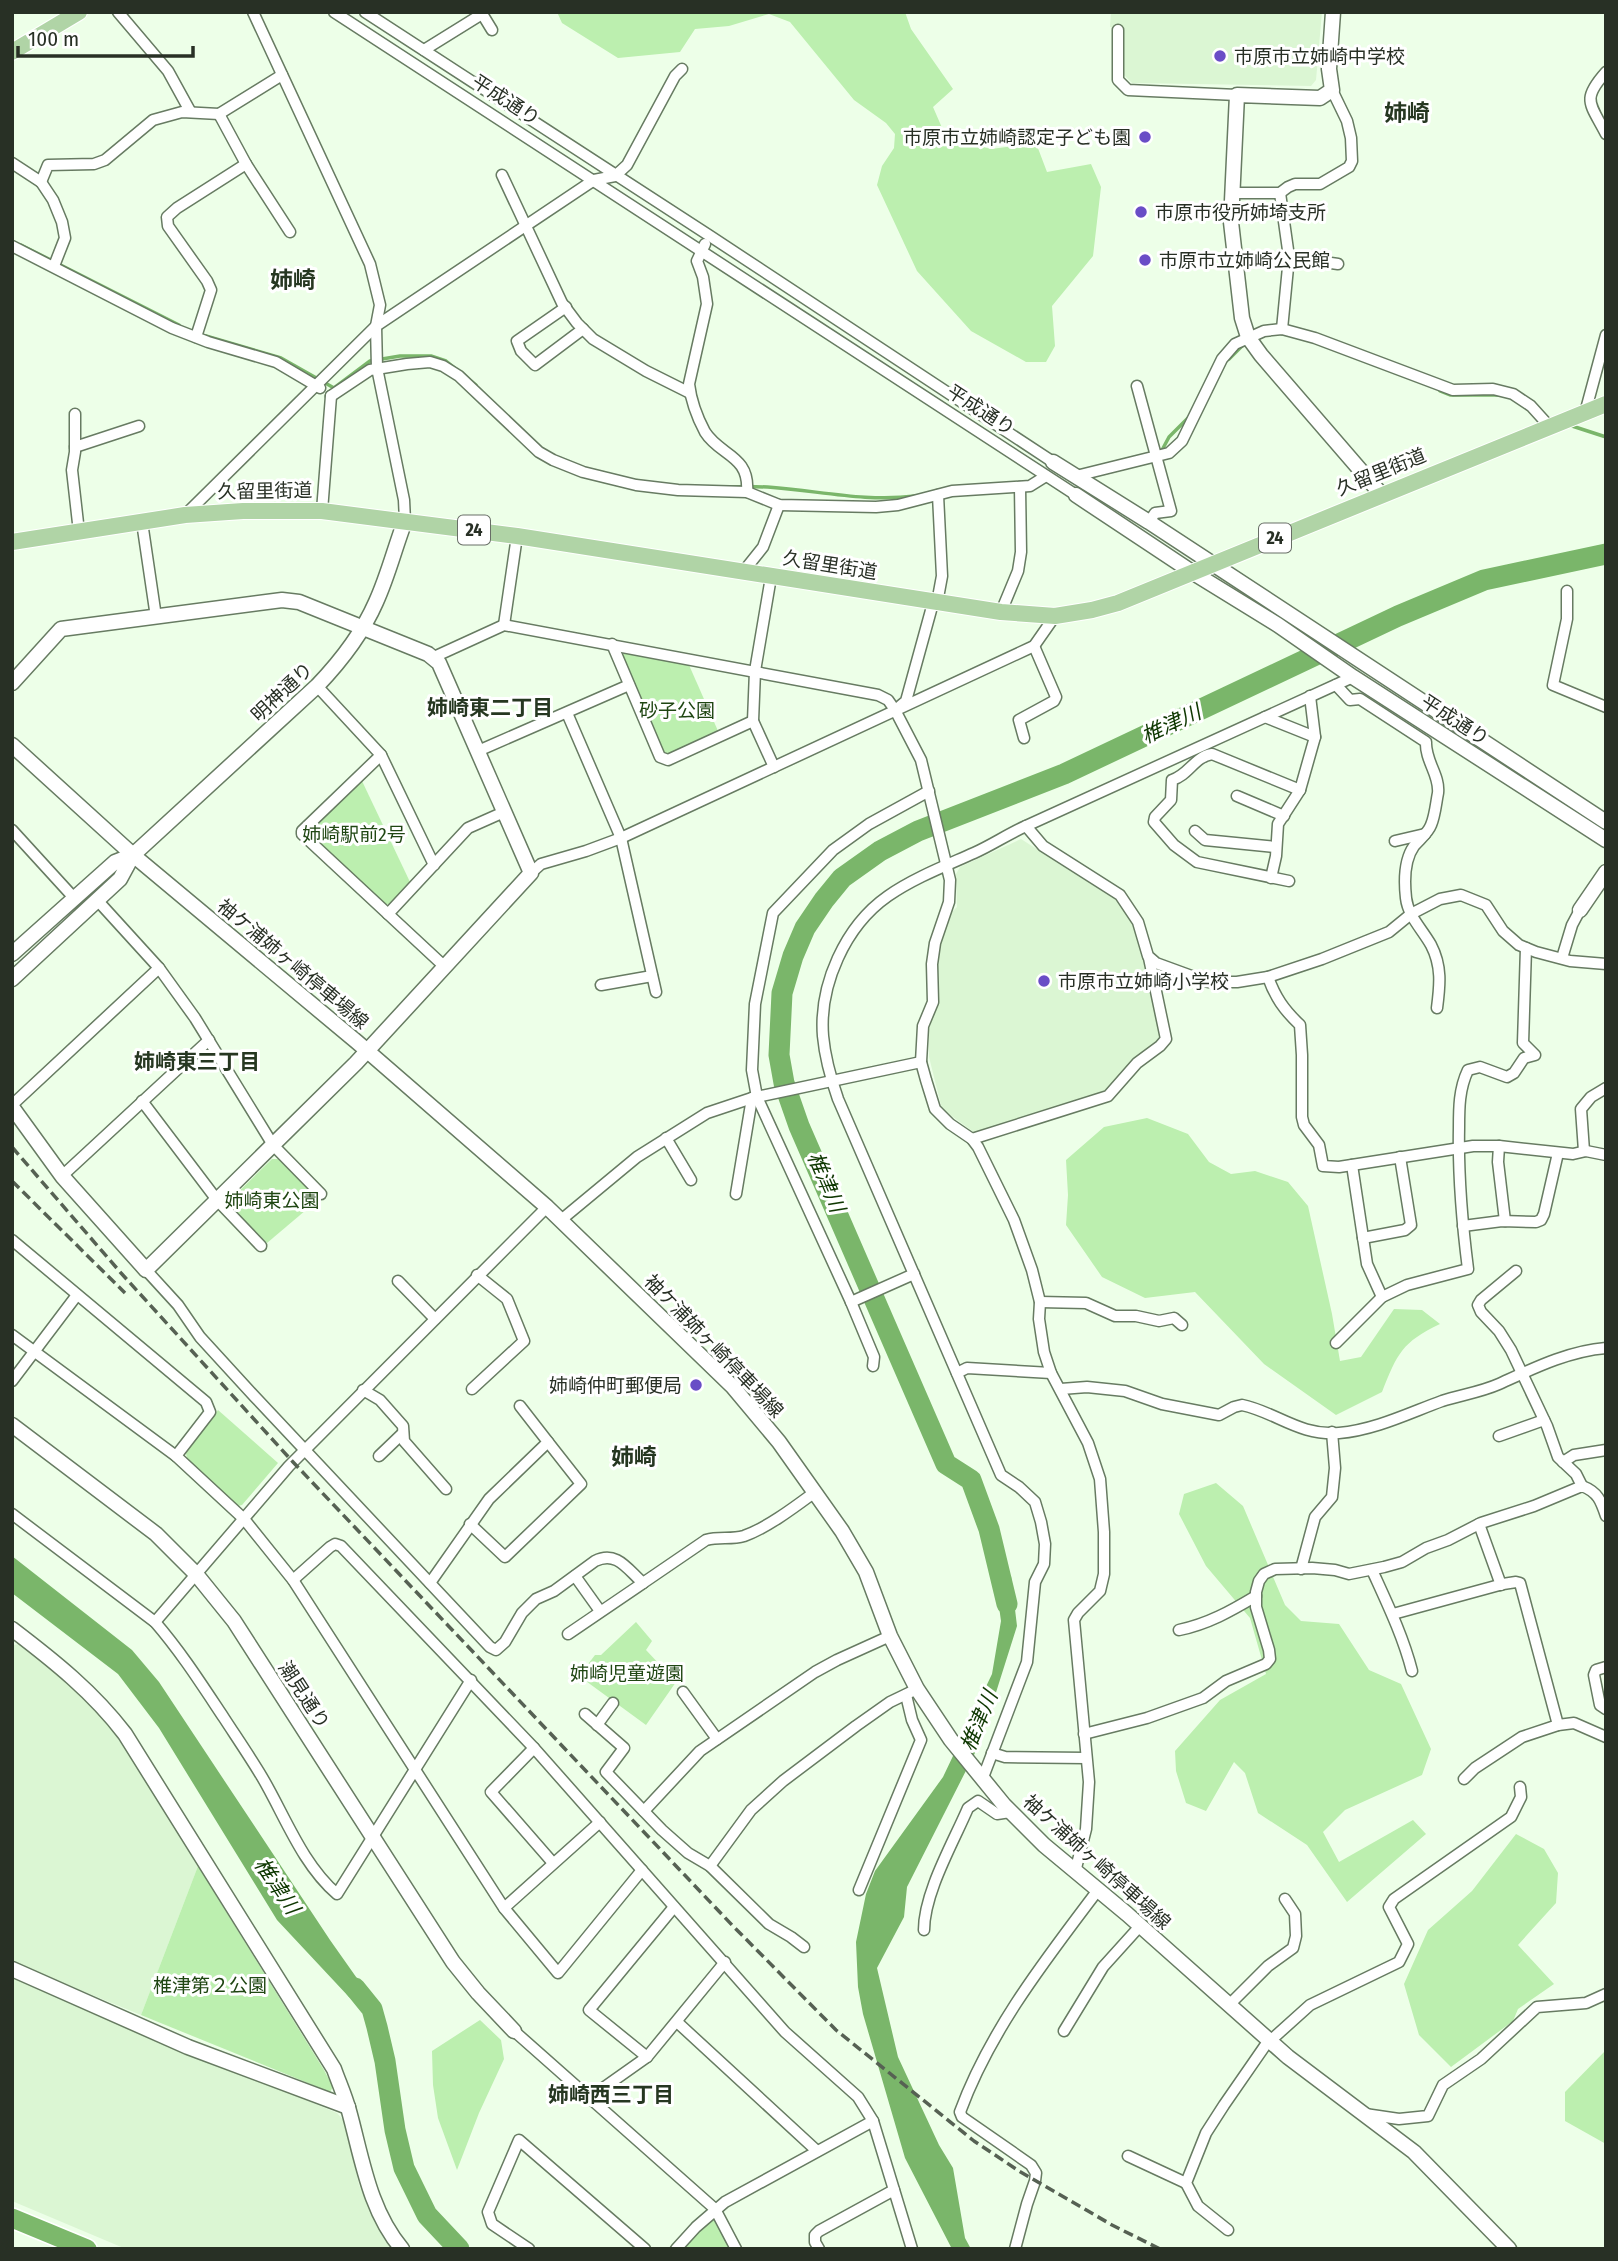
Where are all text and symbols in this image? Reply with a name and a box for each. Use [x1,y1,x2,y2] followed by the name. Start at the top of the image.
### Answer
[18,14,192,58] scale bar
[28,26,79,52] text: 100 m
[1234,45,1405,68] place label: 市原市立姉崎中学校
[1212,48,1228,64] marker: 市原市立姉崎中学校
[468,70,544,130] street label: 平成通り
[1384,99,1430,127] district label: 姉崎
[903,126,1131,149] place label: 市原市立姉崎認定子ども園
[1137,129,1153,145] marker: 市原市立姉崎認定子ども園
[1155,201,1326,224] place label: 市原市役所姉埼支所
[1133,204,1149,220] marker: 市原市役所姉埼支所
[1159,249,1330,272] place label: 市原市立姉崎公民館
[1137,252,1153,268] marker: 市原市立姉崎公民館
[270,266,316,294] district label: 姉崎
[943,380,1019,440] street label: 平成通り
[1333,444,1429,500] street label: 久留里街道
[217,479,313,503] street label: 久留里街道
[458,516,490,544] road number: 24
[1259,524,1291,552] road number: 24
[781,546,879,584] street label: 久留里街道
[246,658,318,726] street label: 明神通り
[1417,690,1493,750] street label: 平成通り
[427,695,553,721] district label: 姉崎東二丁目
[1137,698,1207,749] water label: 椎津川
[639,699,715,722] park label: 砂子公園
[302,823,406,846] park label: 姉崎駅前2号
[213,894,373,1034] street label: 袖ケ浦姉ヶ崎停車場線
[1058,970,1229,993] place label: 市原市立姉崎小学校
[1036,973,1052,989] marker: 市原市立姉崎小学校
[134,1049,260,1075] district label: 姉崎東三丁目
[802,1148,851,1218] water label: 椎津川
[224,1189,320,1212] park label: 姉崎東公園
[640,1270,788,1422] street label: 袖ケ浦姉ヶ崎停車場線
[549,1374,682,1397] place label: 姉崎仲町郵便局
[688,1377,704,1393] marker: 姉崎仲町郵便局
[611,1443,657,1471] district label: 姉崎
[274,1657,334,1733] street label: 潮見通り
[570,1662,684,1685] park label: 姉崎児童遊園
[955,1685,1004,1755] water label: 椎津川
[1019,1790,1175,1934] street label: 袖ケ浦姉ヶ崎停車場線
[249,1853,307,1921] water label: 椎津川
[153,1974,267,1997] park label: 椎津第２公園
[548,2082,674,2108] district label: 姉崎西三丁目

